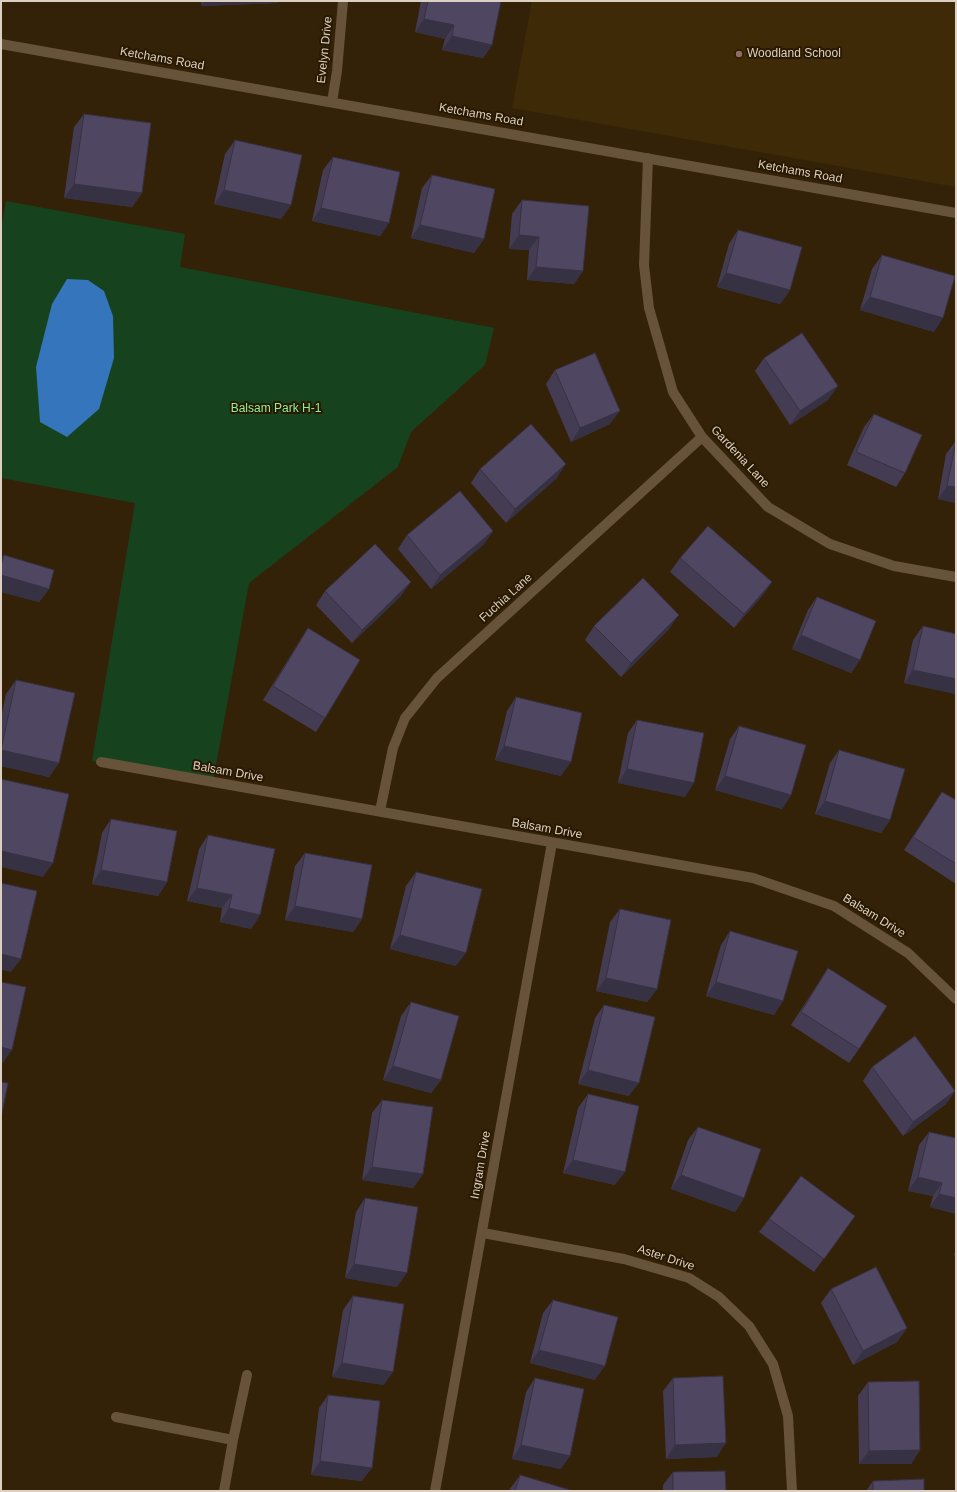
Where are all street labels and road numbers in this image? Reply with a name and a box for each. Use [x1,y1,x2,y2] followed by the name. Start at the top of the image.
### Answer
[314,16,336,84] street label: Evelyn Drive
[119,44,205,74] street label: Ketchams Road
[438,100,524,130] street label: Ketchams Road
[757,157,843,187] street label: Ketchams Road
[708,423,772,491] street label: Gardenia Lane
[477,571,535,625] street label: Fuchia Lane
[192,759,264,785] street label: Balsam Drive
[511,816,583,842] street label: Balsam Drive
[840,891,908,941] street label: Balsam Drive
[468,1130,494,1200] street label: Ingram Drive
[636,1242,696,1274] street label: Aster Drive

